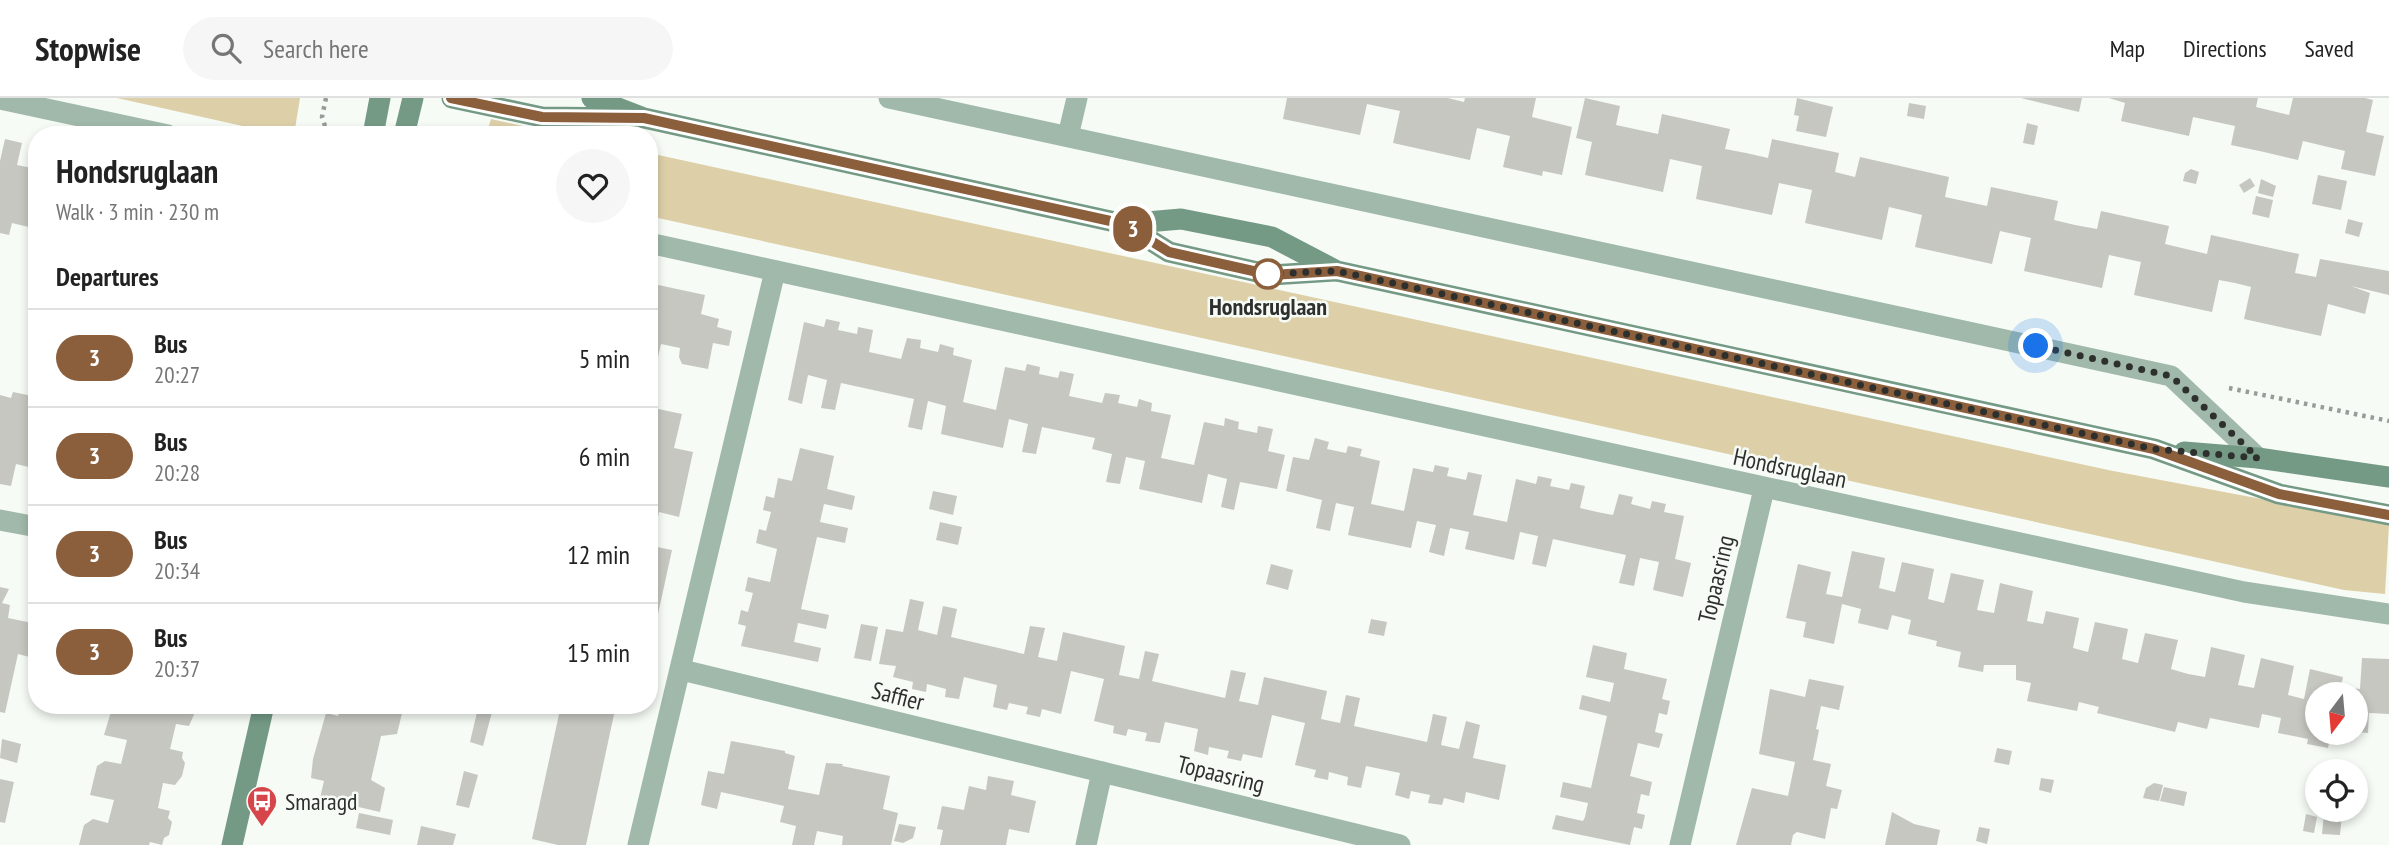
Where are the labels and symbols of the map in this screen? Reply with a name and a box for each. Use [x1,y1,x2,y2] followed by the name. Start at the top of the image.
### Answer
[1110,206,1156,252] line badge: 3
[1253,259,1283,289] marker: Hondsruglaan
[1209,291,1327,322] place label: Hondsruglaan
[2018,328,2053,363] your location
[1731,441,1849,495] street label: Hondsruglaan
[1691,532,1741,626] street label: Topaasring
[869,675,928,718] street label: Saffier
[2305,682,2368,746] north arrow
[1174,748,1268,800] street label: Topaasring
[245,784,279,828] bus stop icon: Smaragd
[285,786,357,817] place label: Smaragd

